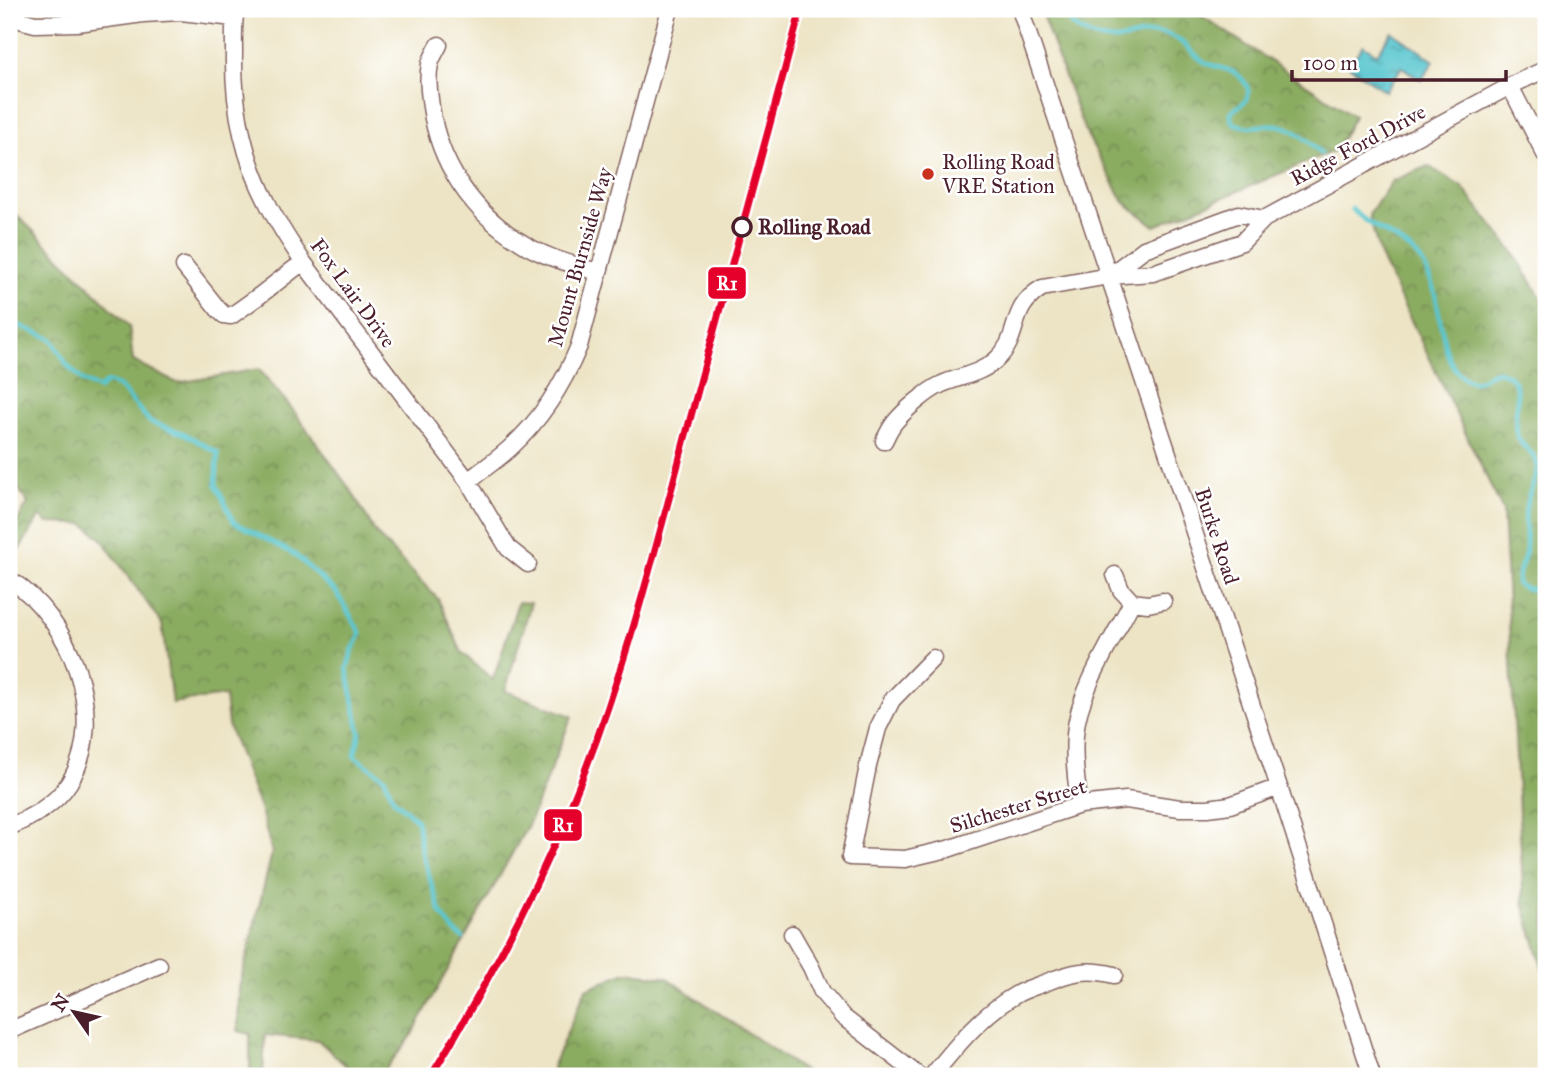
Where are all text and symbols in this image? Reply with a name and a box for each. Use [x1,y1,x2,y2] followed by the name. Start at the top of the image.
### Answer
[1292,38,1506,82] scale bar
[1303,50,1358,76] text: 100 m
[1286,98,1430,192] street label: Ridge Ford Drive
[941,149,1055,199] place label: Rolling Road VRE Station
[542,163,618,350] street label: Mount Burnside Way
[920,166,936,182] marker: Rolling Road VRE Station
[758,214,871,240] place label: Rolling Road
[732,217,752,237] marker: Rolling Road
[305,233,402,353] street label: Fox Lair Drive
[707,266,747,300] line badge: R1
[717,272,738,295] text: R1
[1189,484,1245,588] street label: Burke Road
[947,773,1090,839] street label: Silchester Street
[543,808,583,842] line badge: R1
[553,814,574,837] text: R1
[38,976,108,1046] north arrow
[46,990,74,1016] text: N

